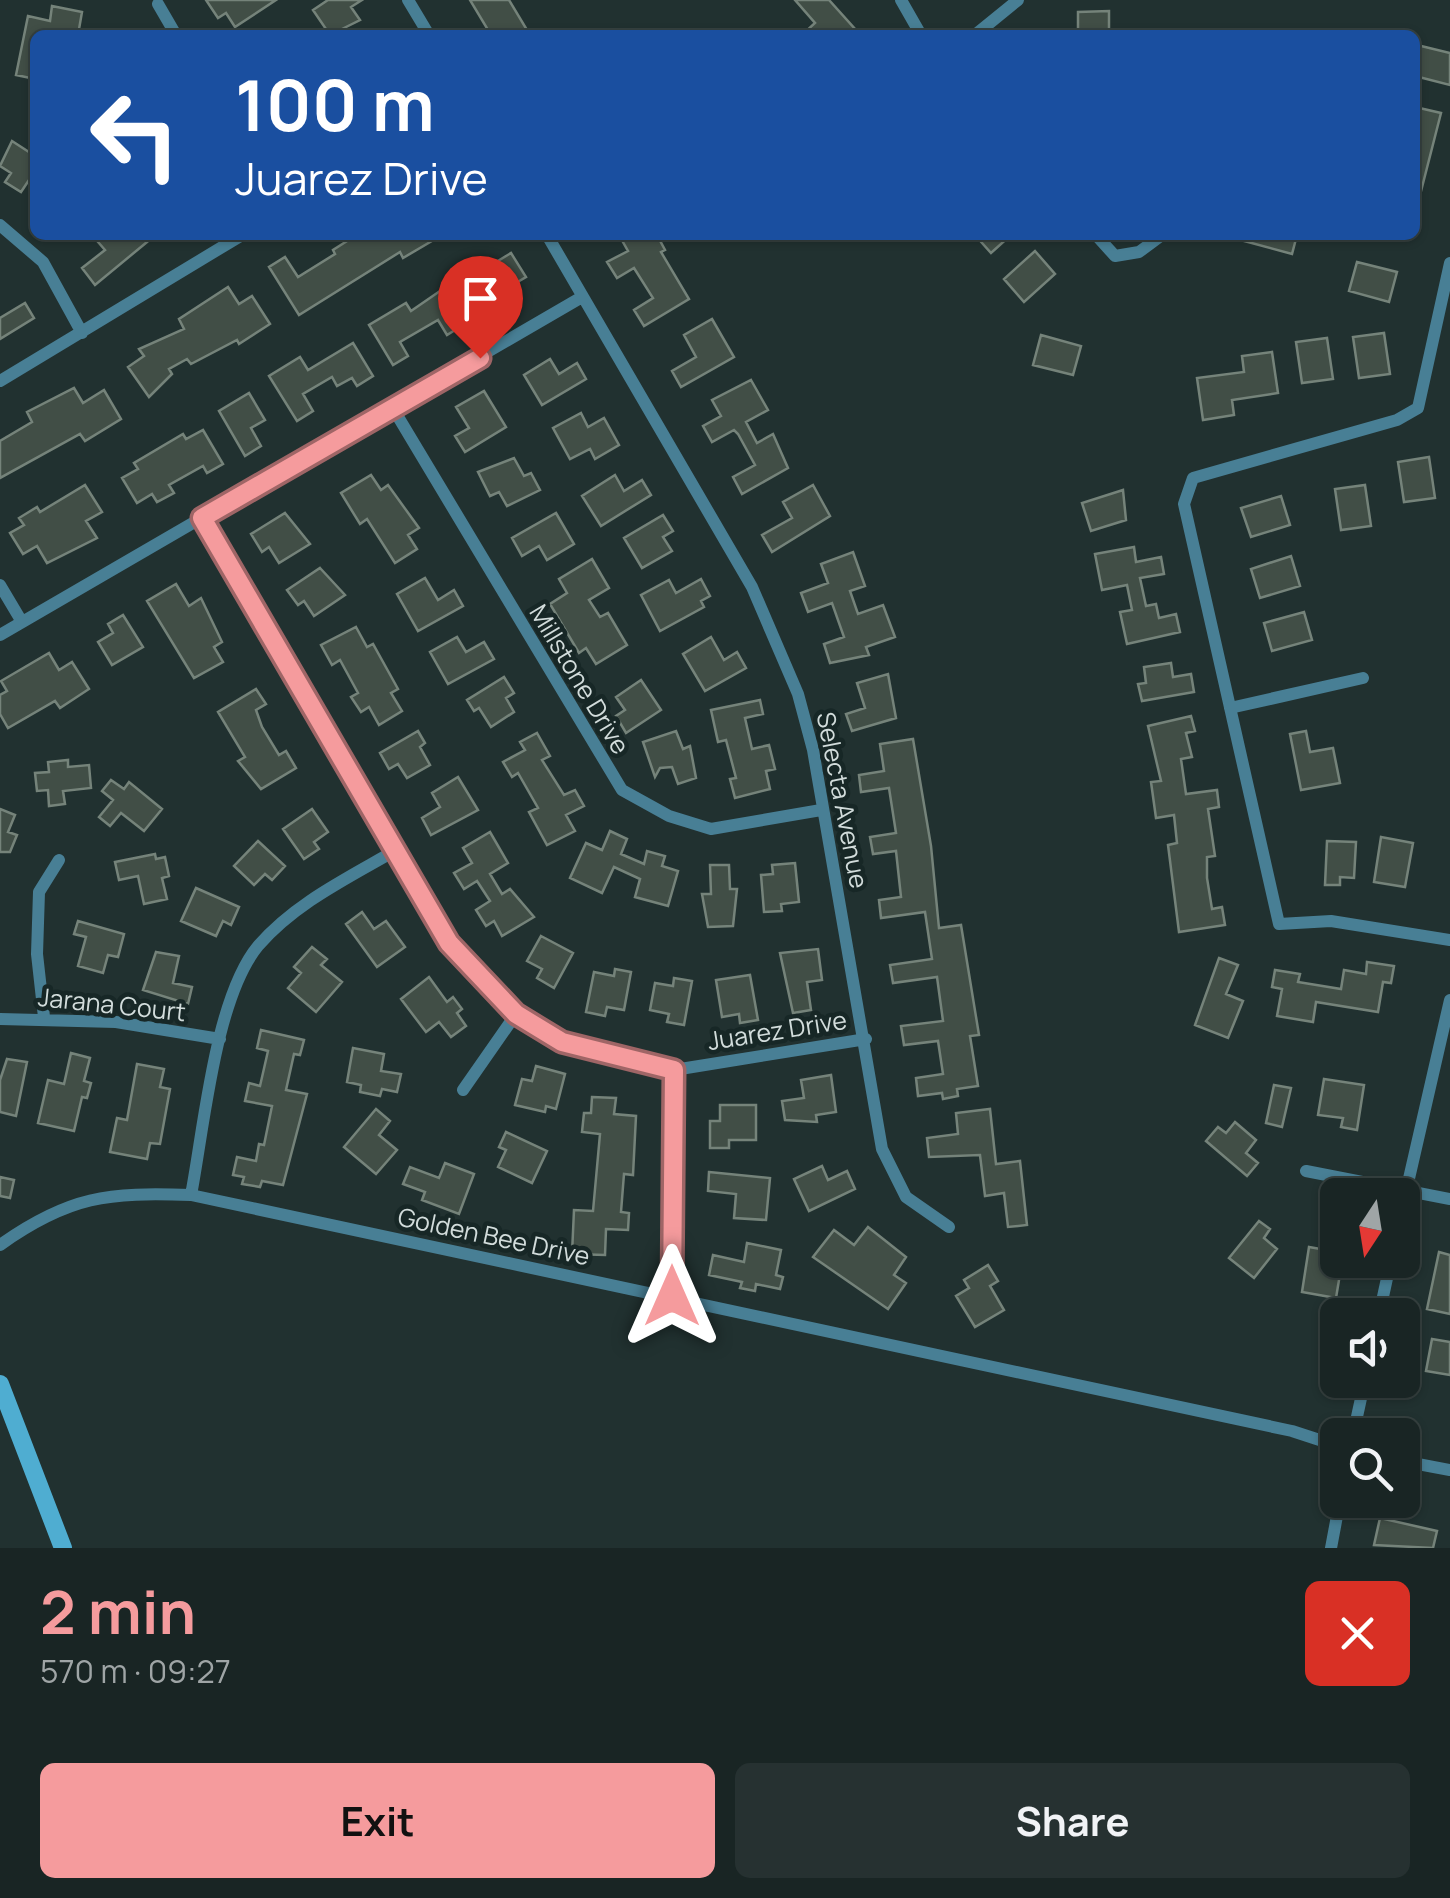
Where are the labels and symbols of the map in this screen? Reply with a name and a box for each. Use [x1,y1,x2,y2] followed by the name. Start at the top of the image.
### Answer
[438,256,523,359] pin
[522,598,638,760] street label: Millstone Drive
[809,709,877,891] street label: Selecta Avenue
[36,979,188,1029] street label: Jarana Court
[705,1002,849,1058] street label: Juarez Drive
[1320,1178,1420,1278] north arrow
[395,1199,593,1273] street label: Golden Bee Drive
[620,1244,724,1348] position arrow

